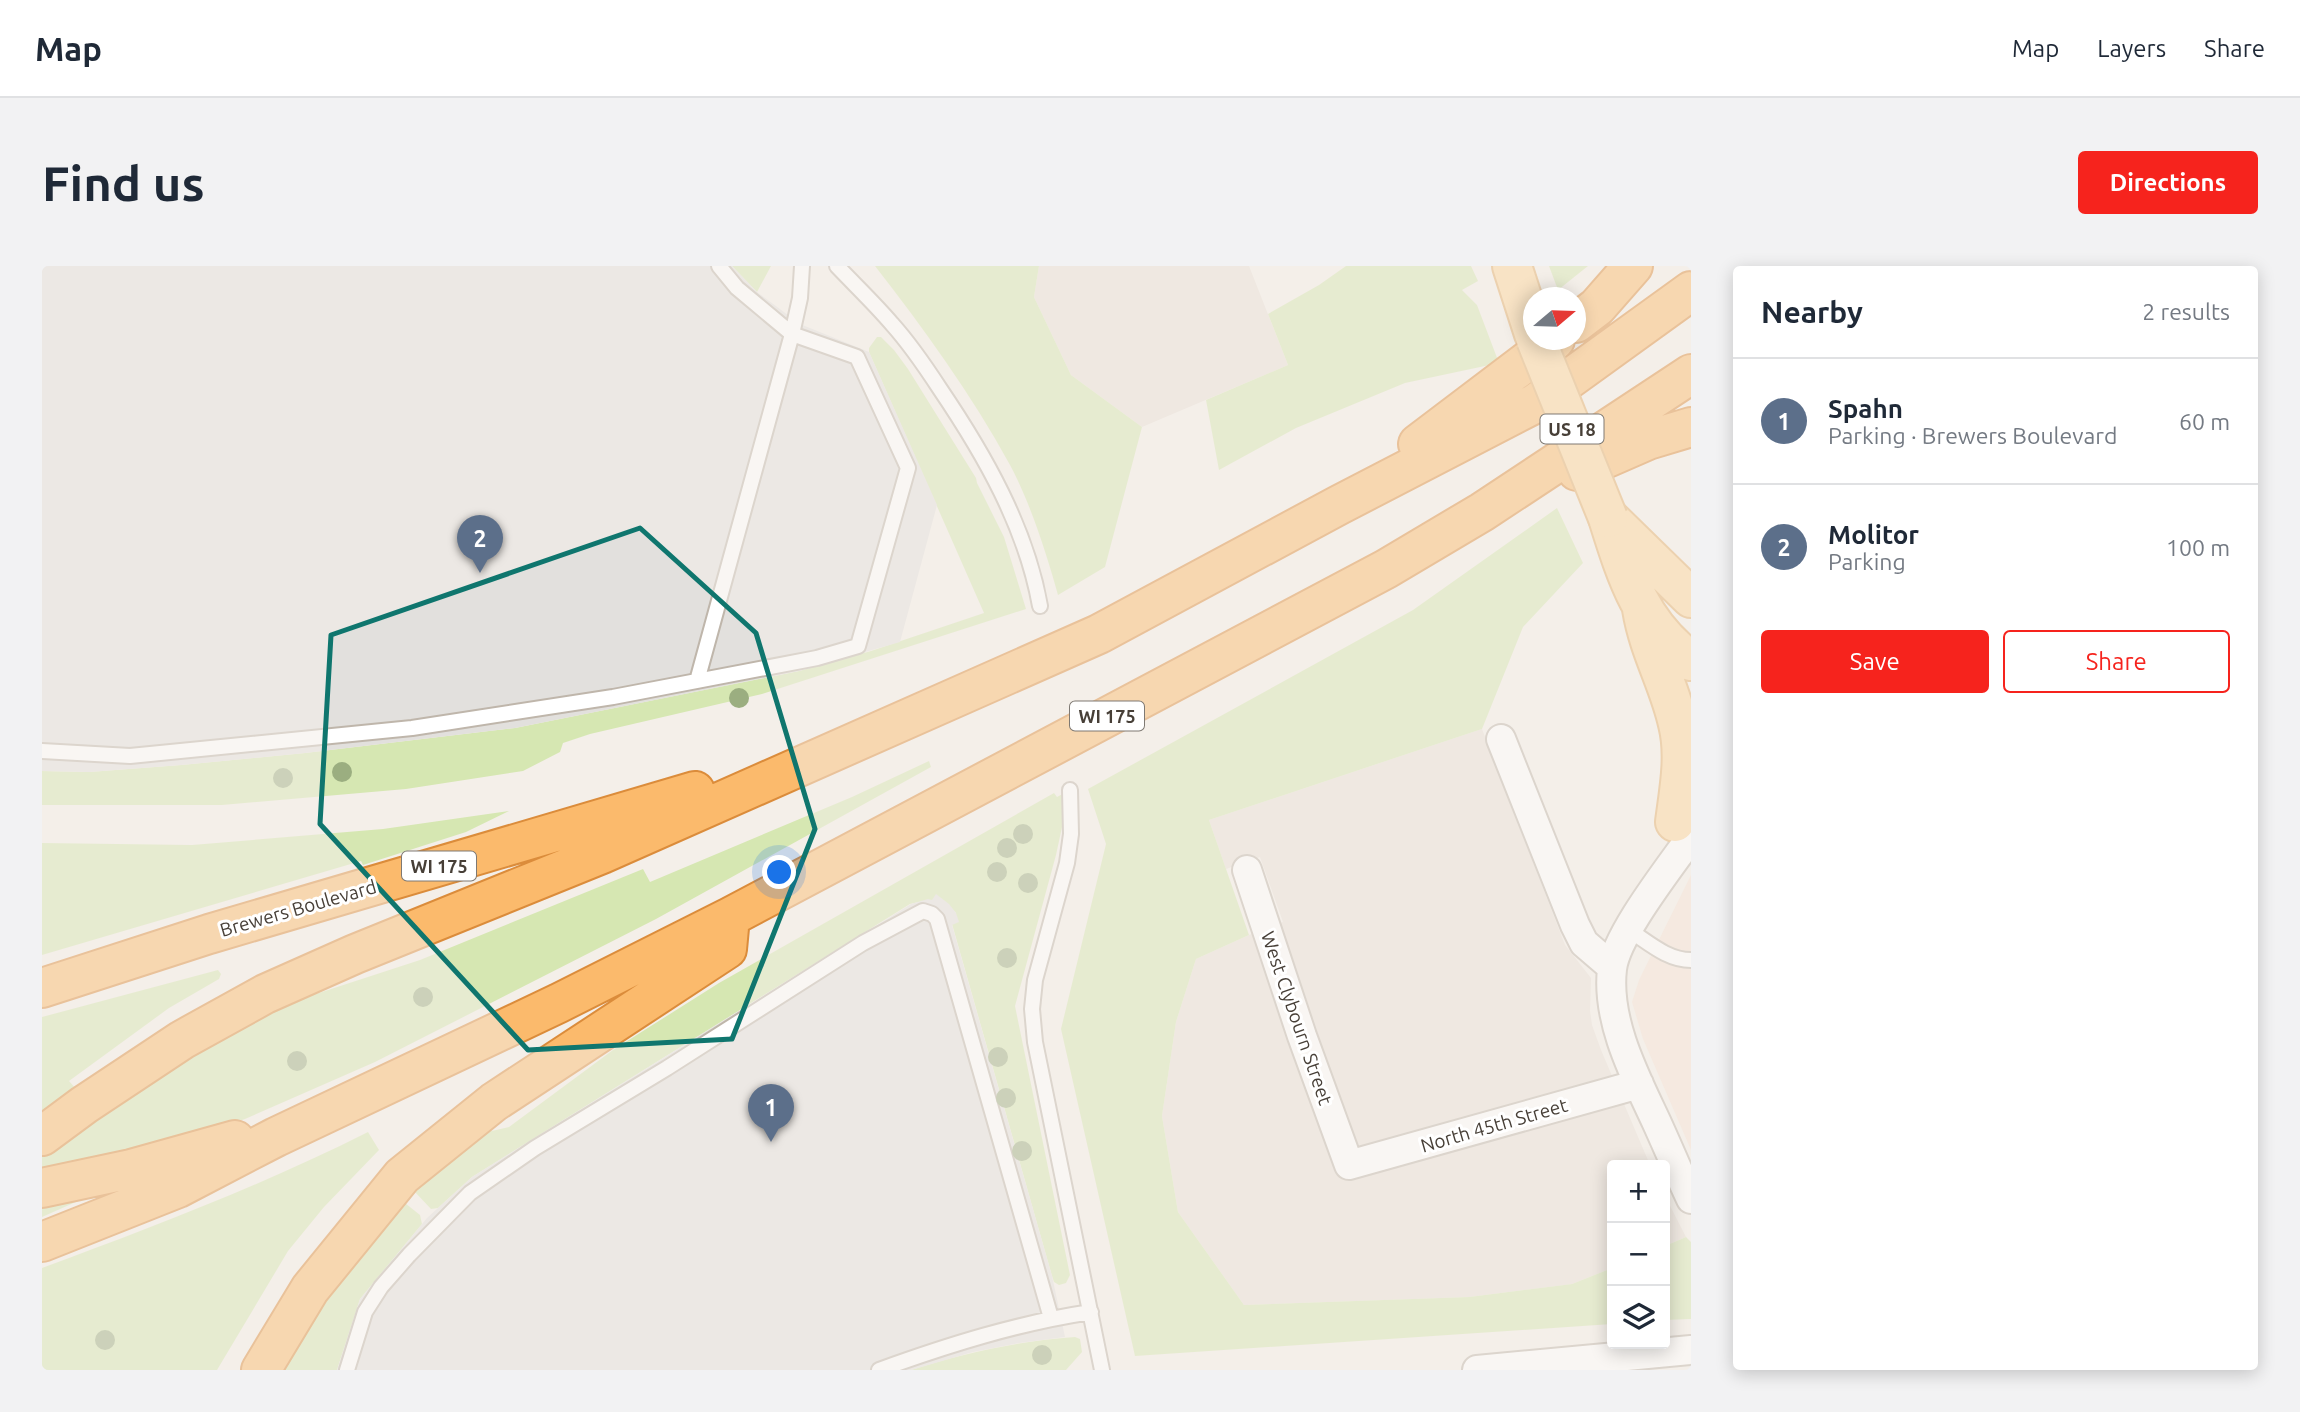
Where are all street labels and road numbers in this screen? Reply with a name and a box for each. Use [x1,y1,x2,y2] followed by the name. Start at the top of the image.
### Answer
[1540,414,1604,444] road number: US 18
[1070,702,1144,730] road number: WI 175
[402,852,476,880] road number: WI 175
[217,875,379,941] street label: Brewers Boulevard
[1257,928,1337,1108] street label: West Clybourn Street
[1418,1093,1570,1156] street label: North 45th Street

